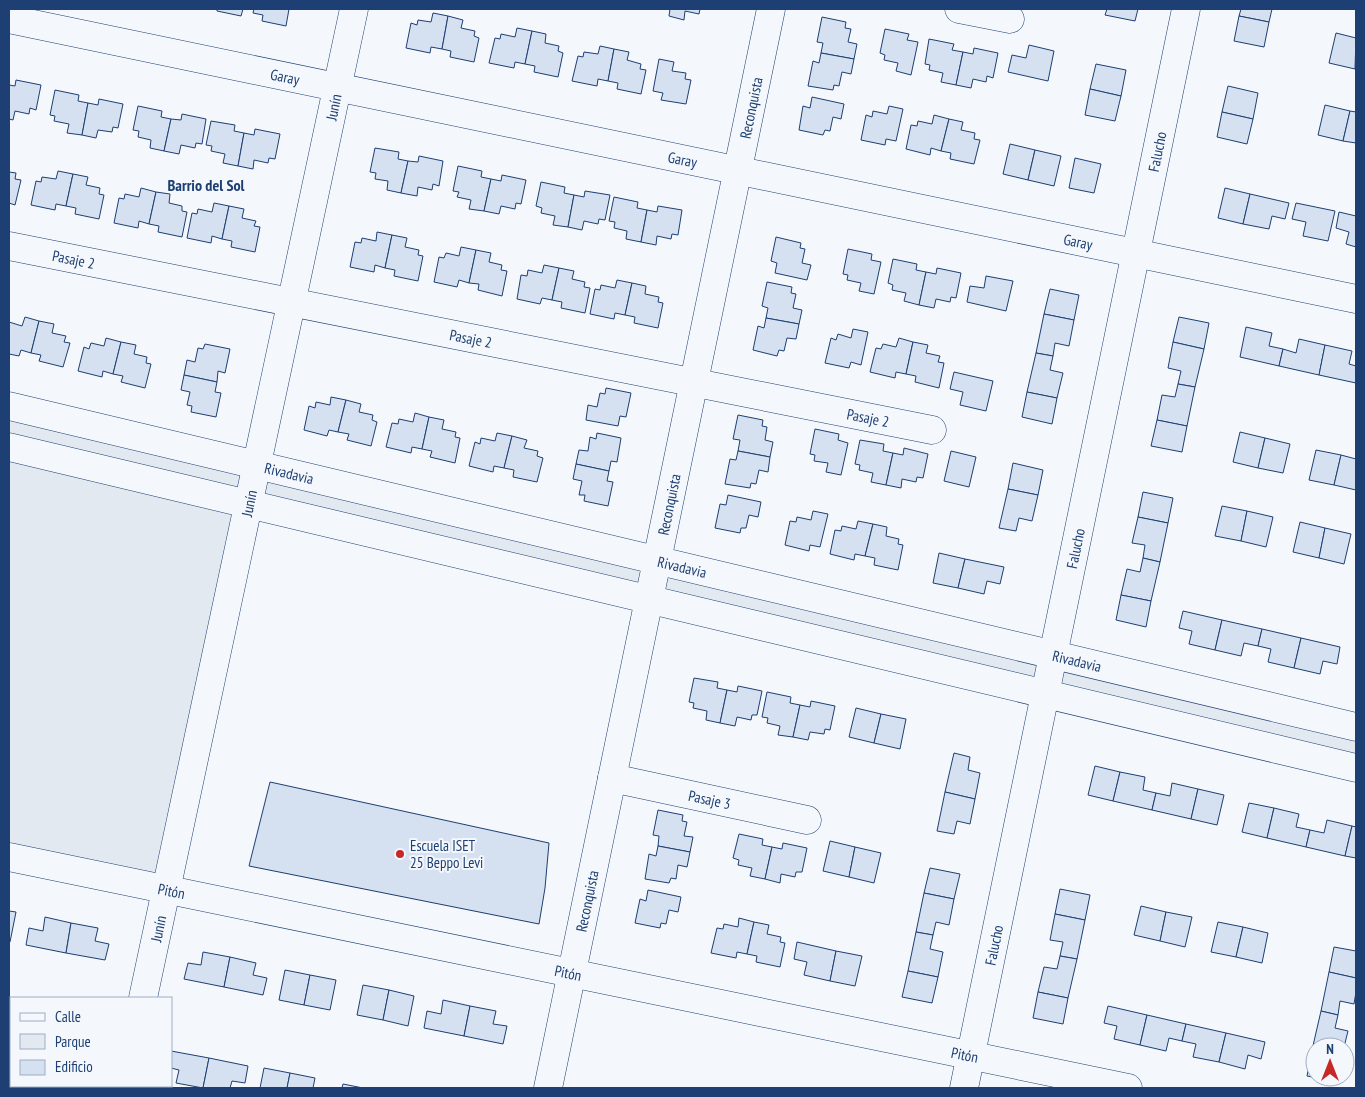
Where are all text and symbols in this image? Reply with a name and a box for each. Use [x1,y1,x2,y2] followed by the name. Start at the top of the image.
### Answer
[269,64,302,89] street label: Garay
[735,75,766,140] street label: Reconquista
[321,92,345,123] street label: Junín
[1143,130,1170,173] street label: Falucho
[666,147,699,171] street label: Garay
[168,175,245,195] district label: Barrio del Sol
[1062,229,1095,254] street label: Garay
[51,245,97,272] street label: Pasaje 2
[448,325,494,352] street label: Pasaje 2
[845,404,891,431] street label: Pasaje 2
[263,458,316,488] street label: Rivadavia
[653,472,684,537] street label: Reconquista
[236,488,261,519] street label: Junín
[1062,526,1088,570] street label: Falucho
[656,551,709,581] street label: Rivadavia
[1051,646,1104,676] street label: Rivadavia
[687,785,733,813] street label: Pasaje 3
[410,836,483,872] place label: Escuela ISET 25 Beppo Levi
[394,848,406,860] marker: Escuela ISET 25 Beppo Levi
[571,868,602,933] street label: Reconquista
[156,879,187,903] street label: Pitón
[146,914,170,945] street label: Junín
[980,923,1007,967] street label: Falucho
[553,960,583,984] street label: Pitón
[10,997,172,1087] legend
[55,1007,81,1026] text: Calle
[55,1032,91,1051] text: Parque
[1305,1037,1355,1087] north arrow
[1326,1040,1334,1058] text: N
[950,1042,980,1066] street label: Pitón
[55,1057,93,1076] text: Edificio

